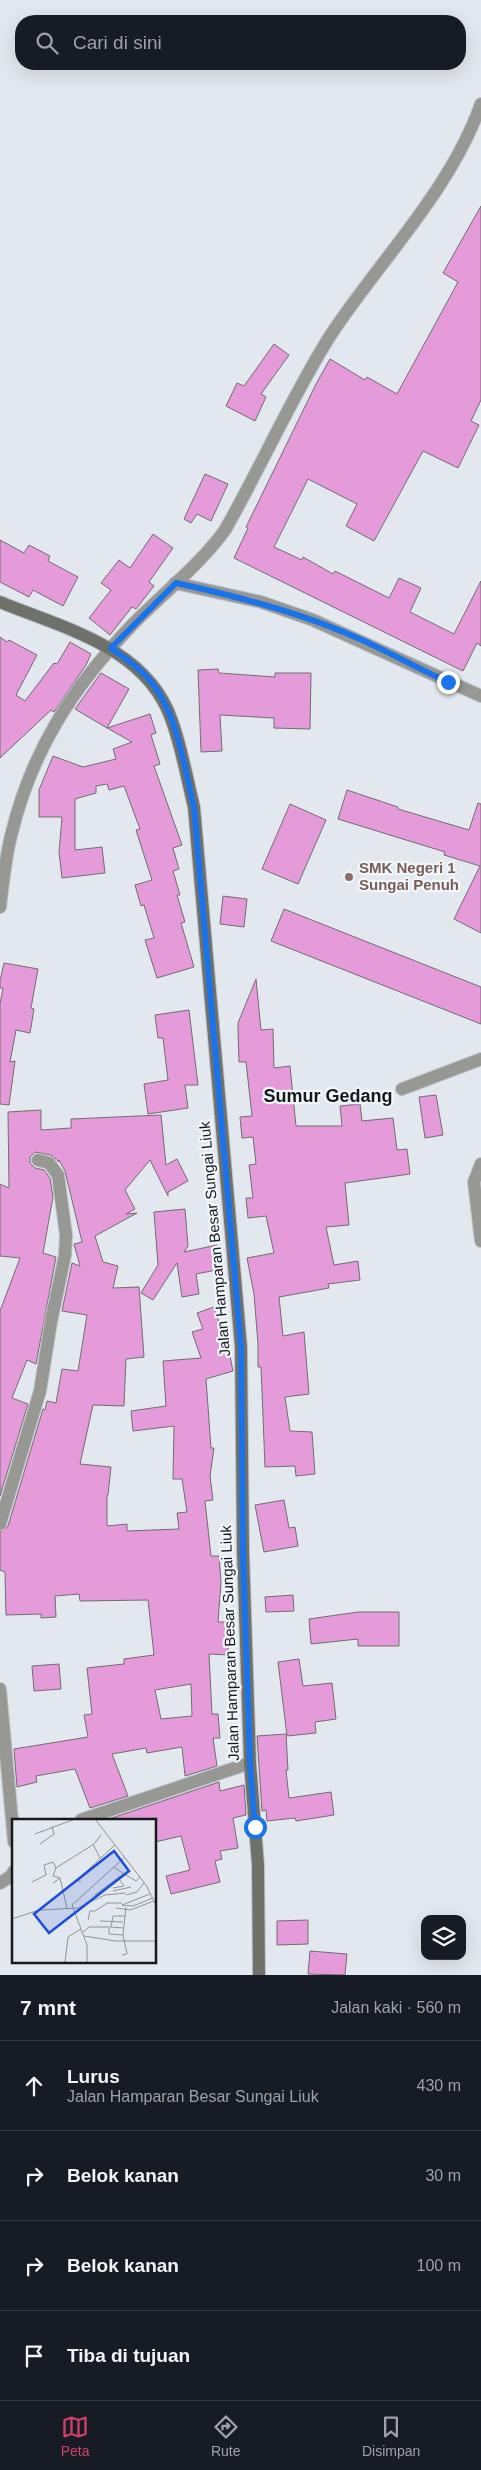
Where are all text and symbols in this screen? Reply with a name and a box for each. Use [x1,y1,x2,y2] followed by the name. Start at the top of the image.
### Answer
[15,15,466,70] search box
[33,29,61,57] icon: search
[73,32,162,53] text: Cari di sini
[437,671,460,694] route end
[359,859,459,893] place label: SMK Negeri 1 Sungai Penuh
[343,871,355,883] marker: SMK Negeri 1 Sungai Penuh
[263,1086,393,1106] district label: Sumur Gedang
[196,1120,233,1357] street label: Jalan Hamparan Besar Sungai Liuk
[217,1524,242,1761] street label: Jalan Hamparan Besar Sungai Liuk
[244,1816,267,1839] route start
[12,1819,156,1962] inset map
[421,1915,466,1960] map controls
[421,1915,466,1960] button: layers
[20,1996,76,2019] text: 7 mnt
[331,1999,461,2016] text: Jalan kaki · 560 m
[67,2066,120,2087] text: Lurus
[20,2072,48,2100] icon: ahead
[417,2077,461,2094] text: 430 m
[67,2088,319,2105] text: Jalan Hamparan Besar Sungai Liuk
[20,2162,48,2190] icon: right
[67,2165,179,2186] text: Belok kanan
[425,2167,461,2184] text: 30 m
[20,2252,48,2280] icon: right
[67,2255,179,2276] text: Belok kanan
[417,2257,461,2274] text: 100 m
[20,2342,48,2370] icon: arrive
[67,2345,190,2366] text: Tiba di tujuan
[61,2413,90,2459] tab: Peta
[211,2413,241,2459] tab: Rute
[362,2413,420,2459] tab: Disimpan

